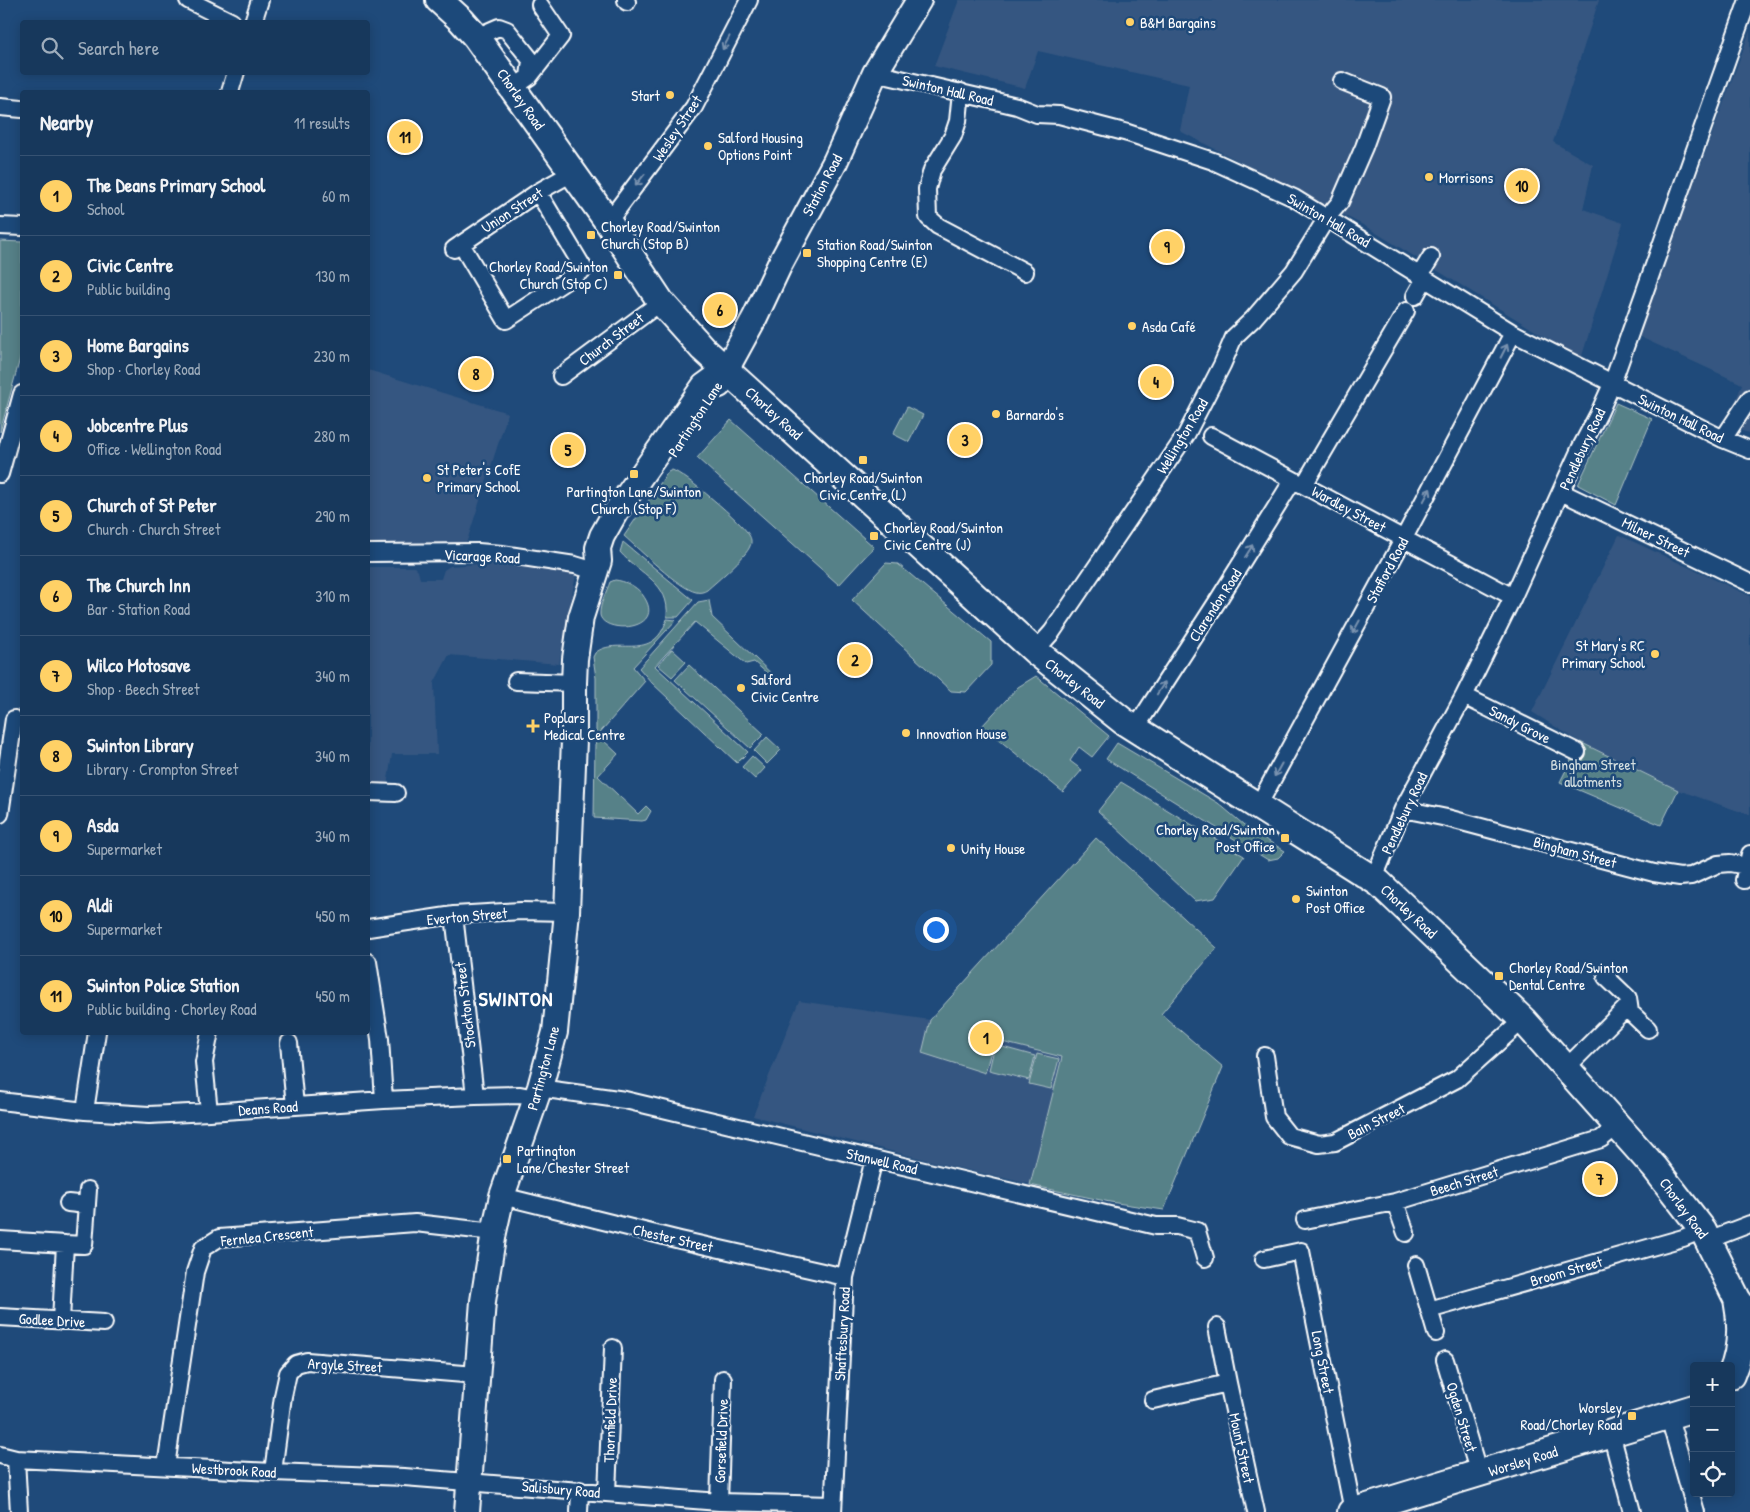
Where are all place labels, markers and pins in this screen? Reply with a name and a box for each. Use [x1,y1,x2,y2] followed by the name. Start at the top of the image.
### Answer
[1140,12,1216,33] place label: B&M Bargains
[1124,16,1136,28] marker: B&M Bargains
[631,85,661,106] place label: Start
[664,89,676,101] marker: Start
[389,118,421,156] pin: 11
[718,127,803,165] place label: Salford Housing Options Point
[702,140,714,152] marker: Salford Housing Options Point
[1439,167,1493,188] place label: Morrisons
[1506,167,1538,205] pin: 10
[1423,171,1435,183] marker: Morrisons
[601,216,720,254] place label: Chorley Road/Swinton Church (Stop B)
[1151,228,1183,266] pin: 9
[585,229,597,241] marker: Chorley Road/Swinton Church (Stop B)
[817,234,933,272] place label: Station Road/Swinton Shopping Centre (E)
[801,247,813,259] marker: Station Road/Swinton Shopping Centre (E)
[489,256,608,294] place label: Chorley Road/Swinton Church (Stop C)
[612,269,624,281] marker: Chorley Road/Swinton Church (Stop C)
[704,291,736,329] pin: 6
[1142,316,1196,337] place label: Asda Café
[1126,320,1138,332] marker: Asda Café
[460,355,492,393] pin: 8
[1140,363,1172,401] pin: 4
[1006,404,1064,425] place label: Barnardo's
[990,408,1002,420] marker: Barnardo's
[949,421,981,459] pin: 3
[552,431,584,469] pin: 5
[857,454,869,466] marker: Chorley Road/Swinton Civic Centre (L)
[437,459,521,497] place label: St Peter's CofE Primary School
[804,467,923,505] place label: Chorley Road/Swinton Civic Centre (L)
[628,468,640,480] marker: Partington Lane/Swinton Church (Stop F)
[421,472,433,484] marker: St Peter's CofE Primary School
[567,481,702,519] place label: Partington Lane/Swinton Church (Stop F)
[884,517,1003,555] place label: Chorley Road/Swinton Civic Centre (J)
[868,530,880,542] marker: Chorley Road/Swinton Civic Centre (J)
[1562,635,1645,673] place label: St Mary's RC Primary School
[839,641,871,679] pin: 2
[1649,648,1661,660] marker: St Mary's RC Primary School
[751,669,819,707] place label: Salford Civic Centre
[735,682,747,694] marker: Salford Civic Centre
[544,707,625,745] place label: Poplars Medical Centre
[526,719,540,733] marker: Poplars Medical Centre
[916,723,1007,744] place label: Innovation House
[900,727,912,739] marker: Innovation House
[1156,819,1275,857] place label: Chorley Road/Swinton Post Office
[1279,832,1291,844] marker: Chorley Road/Swinton Post Office
[961,838,1025,859] place label: Unity House
[945,842,957,854] marker: Unity House
[1306,880,1365,918] place label: Swinton Post Office
[1290,893,1302,905] marker: Swinton Post Office
[1509,957,1628,995] place label: Chorley Road/Swinton Dental Centre
[1493,970,1505,982] marker: Chorley Road/Swinton Dental Centre
[970,1019,1002,1057] pin: 1
[517,1140,630,1178] place label: Partington Lane/Chester Street
[501,1153,513,1165] marker: Partington Lane/Chester Street
[1584,1160,1616,1198] pin: 7
[1520,1397,1622,1435] place label: Worsley Road/Chorley Road
[1626,1410,1638,1422] marker: Worsley Road/Chorley Road

